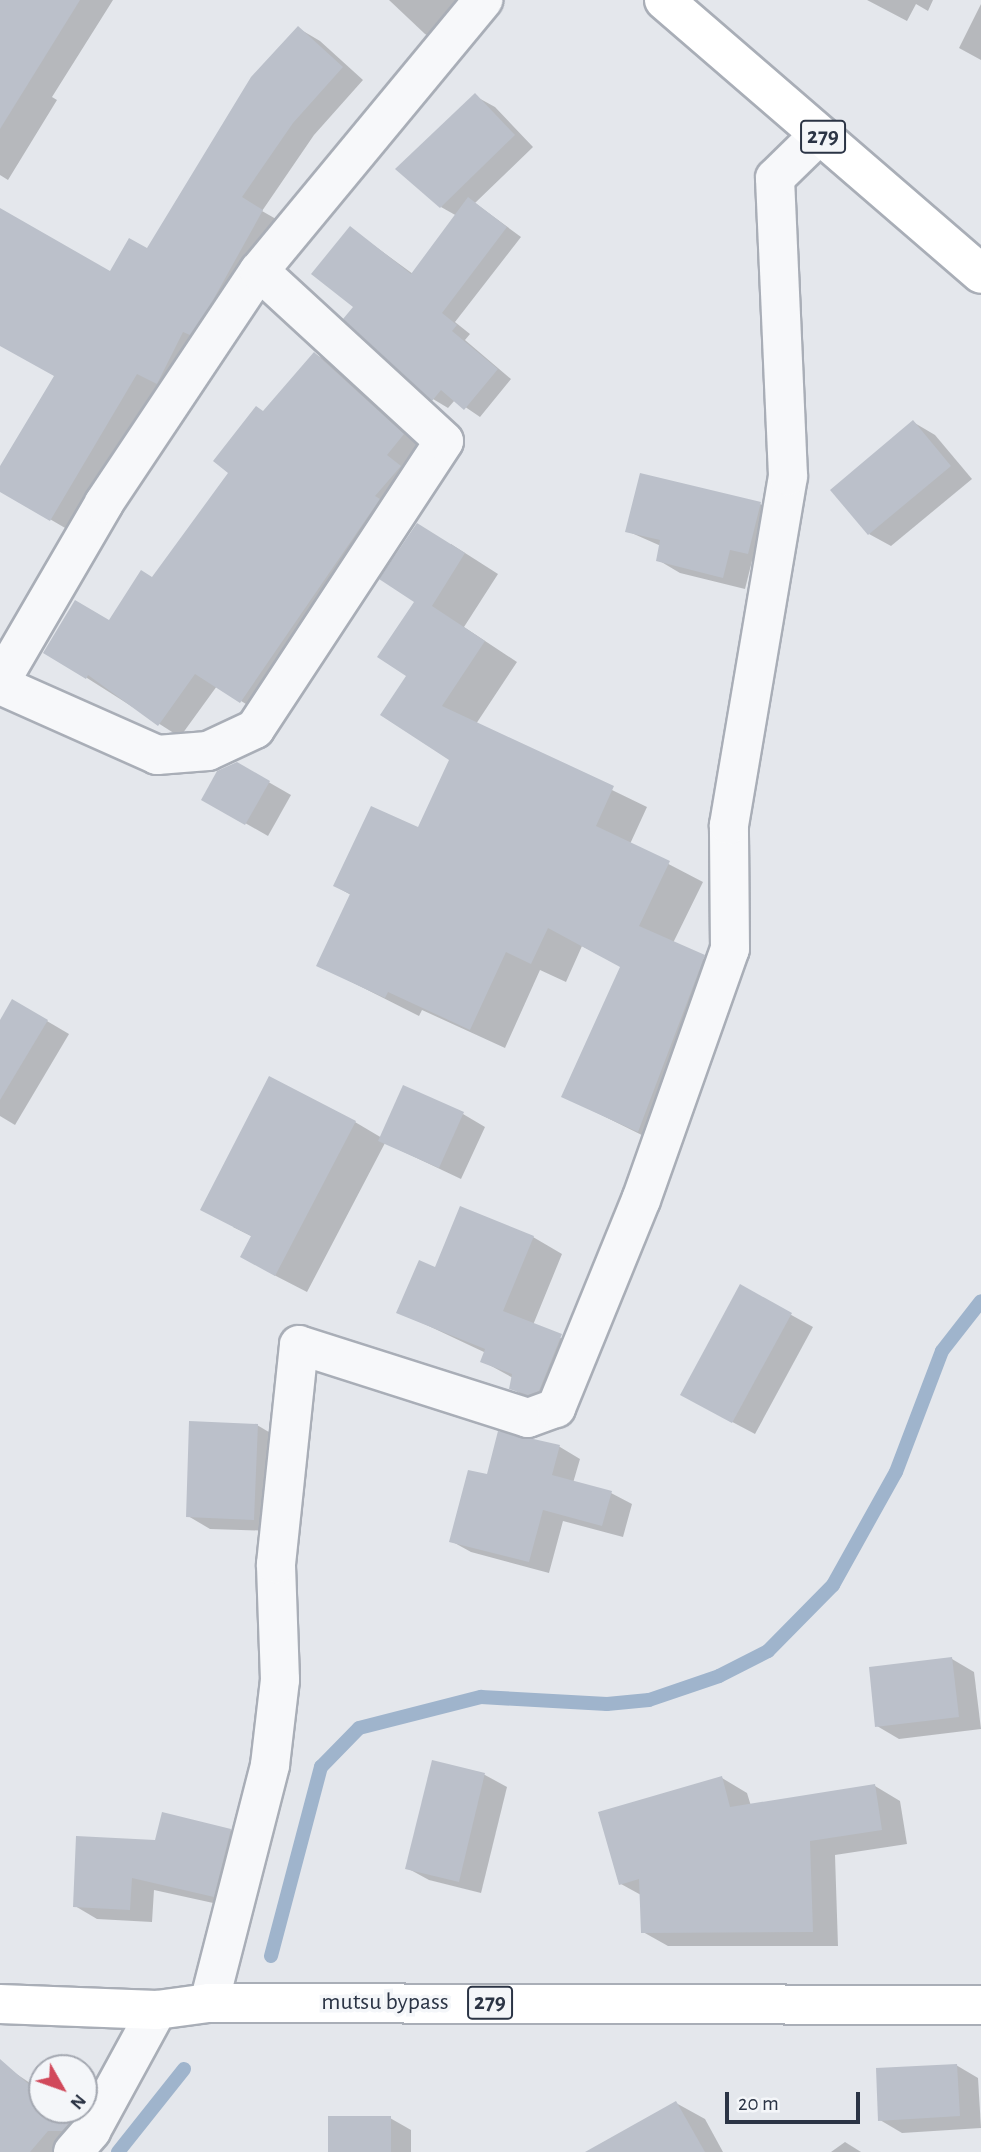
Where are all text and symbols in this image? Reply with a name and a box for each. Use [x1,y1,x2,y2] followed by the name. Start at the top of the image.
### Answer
[798,118,848,156] road number: 279
[466,1984,514,2022] road number: 279
[321,1989,449,2017] street label: mutsu bypass
[28,2054,98,2124] north arrow
[729,2078,864,2122] scale bar
[66,2090,89,2113] text: N
[738,2093,779,2114] text: 20 m

